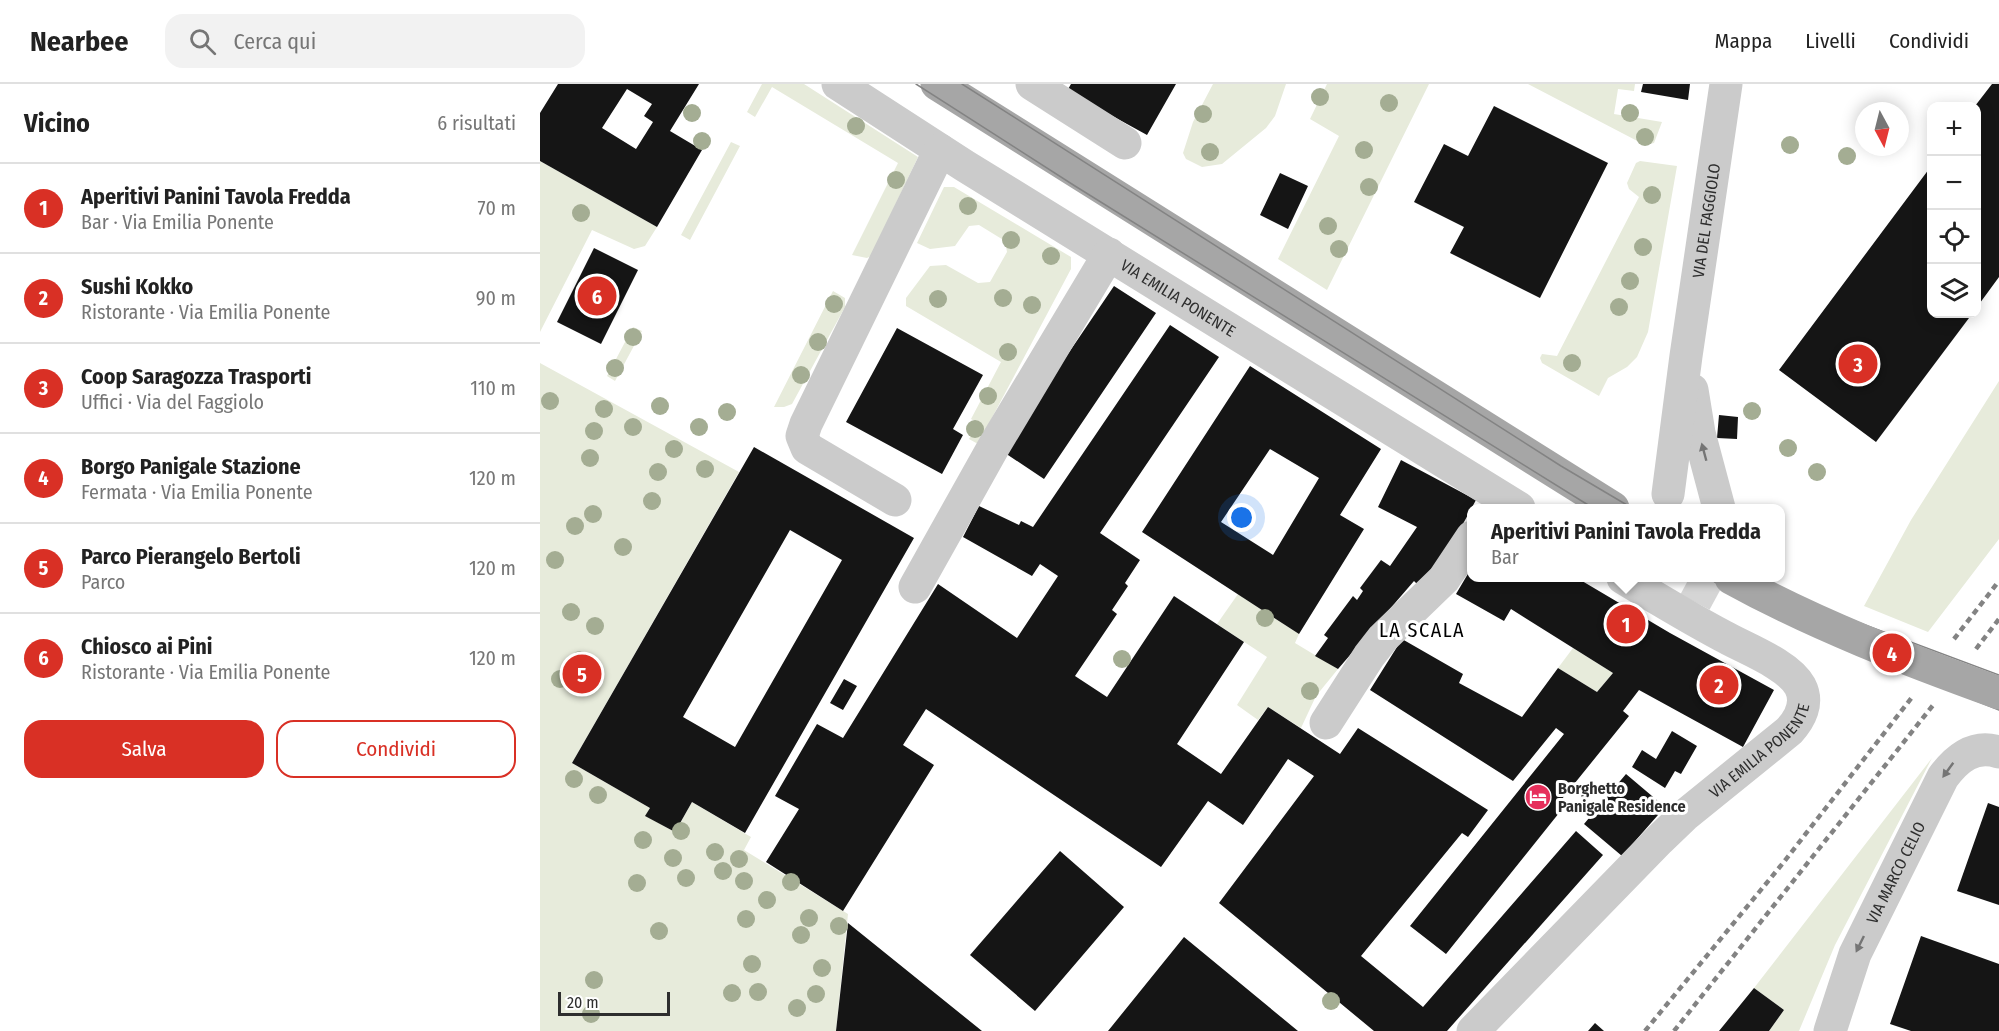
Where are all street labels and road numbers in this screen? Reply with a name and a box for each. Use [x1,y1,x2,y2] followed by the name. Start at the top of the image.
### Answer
[1688,162,1724,279] street label: VIA DEL FAGGIOLO
[1118,255,1239,340] street label: VIA EMILIA PONENTE
[1705,702,1813,801] street label: VIA EMILIA PONENTE
[1862,818,1929,927] street label: VIA MARCO CELIO

